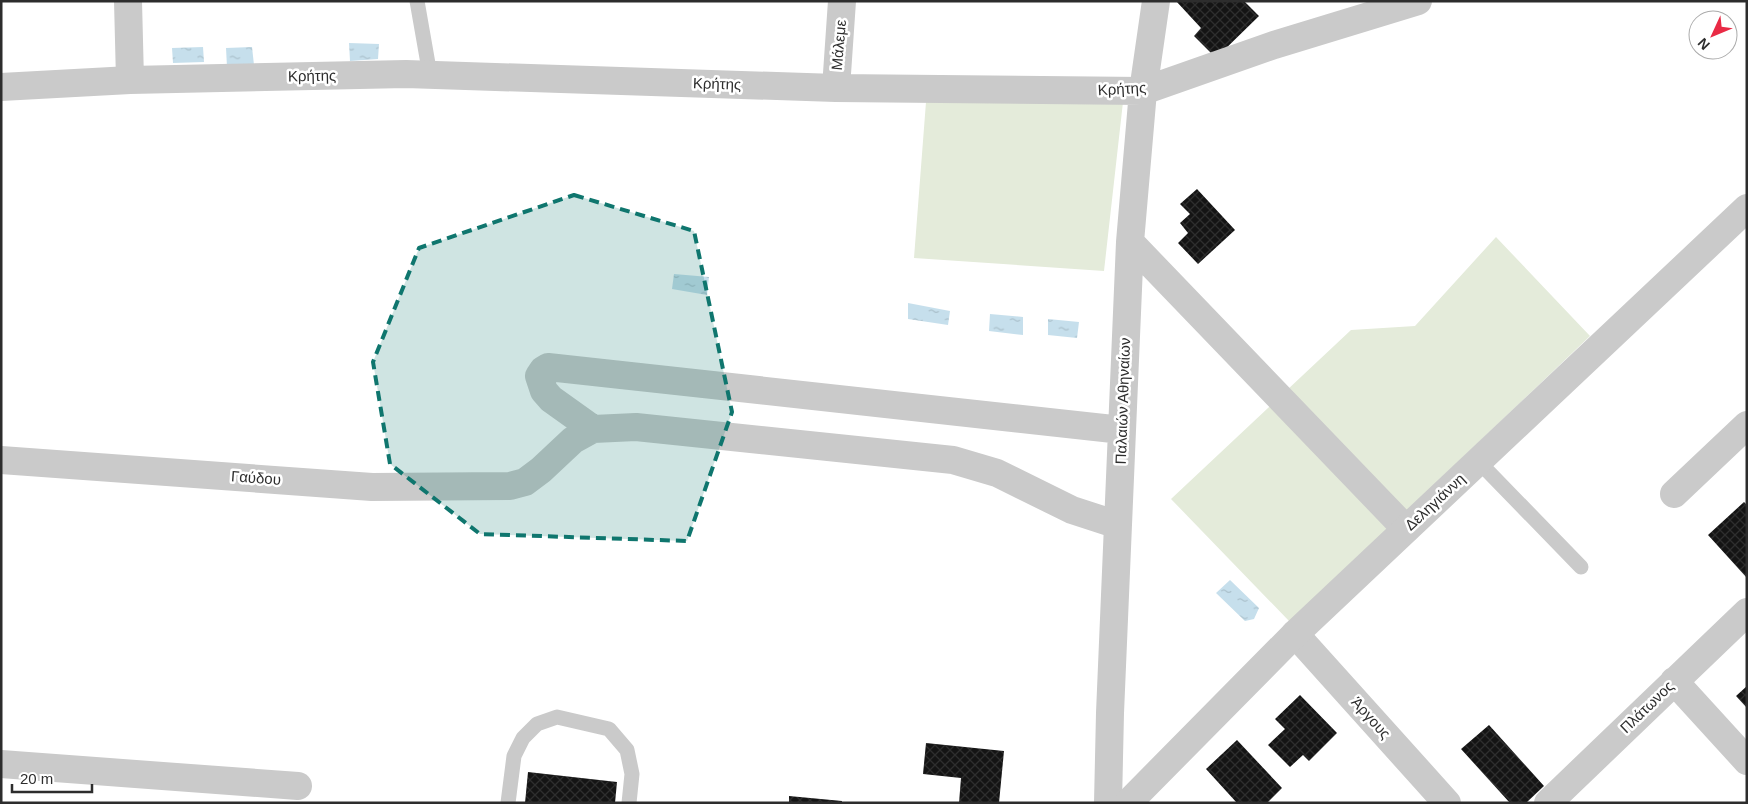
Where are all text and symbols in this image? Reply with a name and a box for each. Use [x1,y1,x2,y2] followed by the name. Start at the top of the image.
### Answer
[1688,10,1738,60] north arrow
[828,19,849,71] street label: Μάλεμε
[1694,35,1713,53] text: N
[288,67,336,84] street label: Κρήτης
[693,74,741,93] street label: Κρήτης
[1097,79,1147,98] street label: Κρήτης
[1112,337,1133,465] street label: Παλαιών Αθηναίων
[230,467,282,488] street label: Γαύδου
[1401,470,1468,534] street label: Δεληγιάννη
[1617,677,1677,736] street label: Πλάτωνος
[1348,693,1394,742] street label: Άργους
[12,762,92,794] scale bar
[20,770,53,787] text: 20 m

